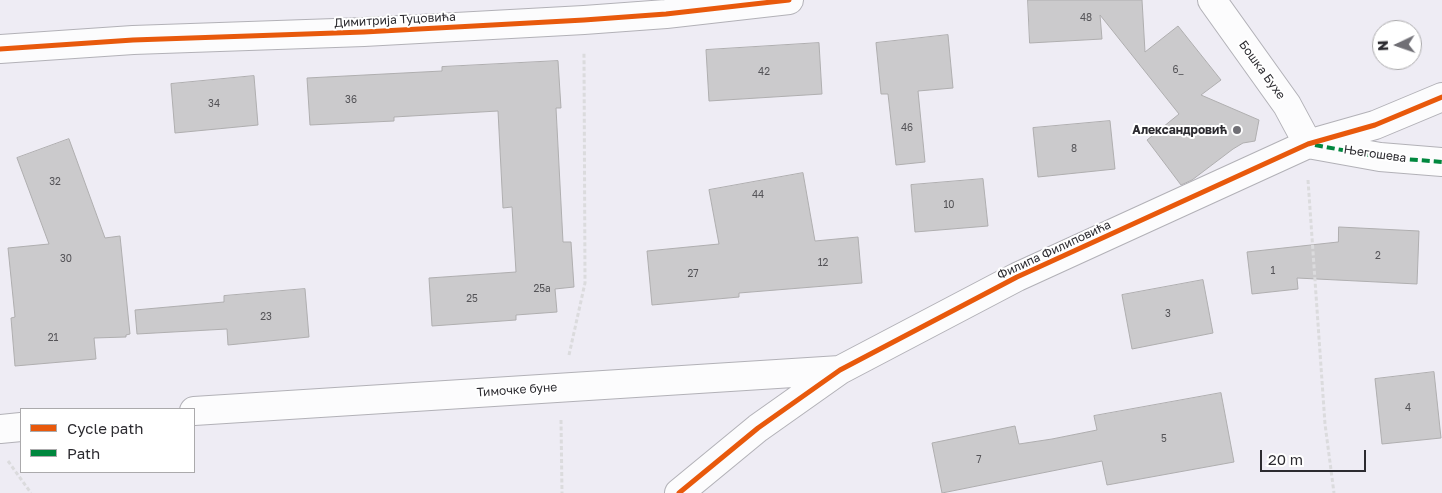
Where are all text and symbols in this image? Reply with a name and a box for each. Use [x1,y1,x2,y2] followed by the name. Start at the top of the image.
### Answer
[334,10,456,30] street label: Димитрија Туцовића
[1080,12,1092,24] house number: 48
[1372,20,1422,70] north arrow
[1236,38,1288,102] street label: Бошка Бухе
[1374,40,1391,52] text: N
[1172,64,1184,76] house number: 6_
[758,66,770,78] house number: 42
[345,94,357,106] house number: 36
[208,98,220,110] house number: 34
[901,122,913,134] house number: 46
[1132,123,1227,137] place label: Александровић
[1231,124,1243,136] marker: Александровић
[1343,142,1407,166] street label: Његошева
[1071,143,1077,155] house number: 8
[49,176,61,188] house number: 32
[752,189,764,201] house number: 44
[943,199,955,211] house number: 10
[995,217,1113,283] street label: Филипа Филиповића
[1375,250,1381,262] house number: 2
[60,253,72,265] house number: 30
[818,257,828,269] house number: 12
[1271,265,1275,277] house number: 1
[687,268,699,280] house number: 27
[533,283,551,295] house number: 25a
[466,293,478,305] house number: 25
[1165,308,1171,320] house number: 3
[260,311,272,323] house number: 23
[48,332,58,344] house number: 21
[476,380,558,400] street label: Тимочке буне
[1405,402,1411,414] house number: 4
[20,408,195,473] legend
[67,419,143,437] text: Cycle path
[1161,433,1167,445] house number: 5
[1262,440,1368,472] scale bar
[67,444,100,462] text: Path
[1268,450,1303,468] text: 20 m
[976,454,982,466] house number: 7

